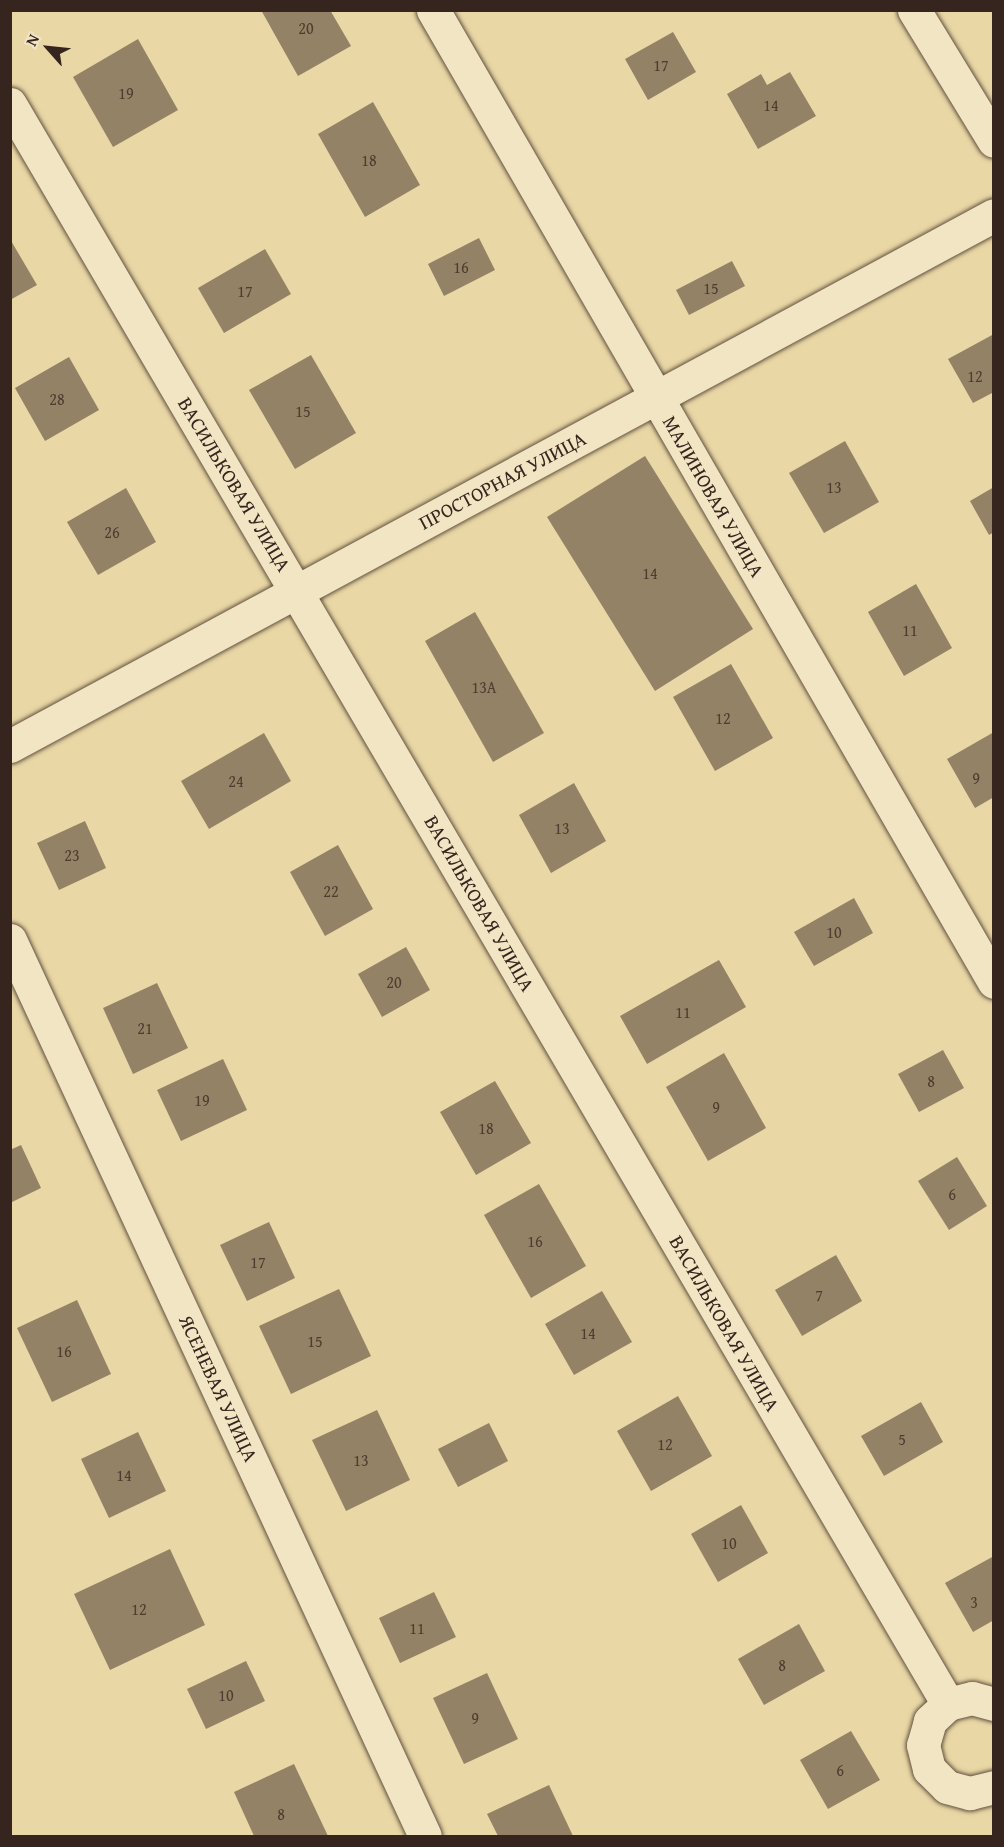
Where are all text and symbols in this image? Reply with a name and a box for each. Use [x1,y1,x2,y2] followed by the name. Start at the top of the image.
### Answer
[18,18,78,78] north arrow
[298,18,314,38] house number: 20
[19,30,45,50] text: N
[653,55,669,75] house number: 17
[118,83,134,103] house number: 19
[763,95,779,115] house number: 14
[361,150,377,170] house number: 18
[453,257,469,277] house number: 16
[703,278,719,298] house number: 15
[237,281,253,301] house number: 17
[967,366,983,386] house number: 12
[49,389,65,409] house number: 28
[173,392,297,576] street label: ВАСИЛЬКОВАЯ УЛИЦА
[295,401,311,421] house number: 15
[658,411,770,581] street label: МАЛИНОВАЯ УЛИЦА
[414,426,590,534] street label: ПРОСТОРНАЯ УЛИЦА
[826,477,842,497] house number: 13
[104,522,120,542] house number: 26
[642,563,658,583] house number: 14
[902,620,918,640] house number: 11
[471,677,497,697] house number: 13А
[715,708,731,728] house number: 12
[972,768,980,788] house number: 9
[228,771,244,791] house number: 24
[420,811,540,995] street label: ВАСИЛЬКОВАЯ УЛИЦА
[554,818,570,838] house number: 13
[64,845,80,865] house number: 23
[323,881,339,901] house number: 22
[826,922,842,942] house number: 10
[386,972,402,992] house number: 20
[675,1002,691,1022] house number: 11
[137,1018,153,1038] house number: 21
[927,1071,935,1091] house number: 8
[194,1090,210,1110] house number: 19
[712,1097,720,1117] house number: 9
[478,1118,494,1138] house number: 18
[948,1184,956,1204] house number: 6
[527,1231,543,1251] house number: 16
[665,1231,785,1415] street label: ВАСИЛЬКОВАЯ УЛИЦА
[250,1252,266,1272] house number: 17
[815,1285,823,1305] house number: 7
[175,1311,263,1465] street label: ЯСЕНЕВАЯ УЛИЦА
[580,1323,596,1343] house number: 14
[307,1331,323,1351] house number: 15
[56,1341,72,1361] house number: 16
[898,1429,906,1449] house number: 5
[657,1434,673,1454] house number: 12
[353,1450,369,1470] house number: 13
[116,1465,132,1485] house number: 14
[721,1533,737,1553] house number: 10
[970,1592,978,1612] house number: 3
[131,1599,147,1619] house number: 12
[409,1618,425,1638] house number: 11
[778,1655,786,1675] house number: 8
[218,1685,234,1705] house number: 10
[471,1708,479,1728] house number: 9
[836,1760,844,1780] house number: 6
[277,1804,285,1824] house number: 8

